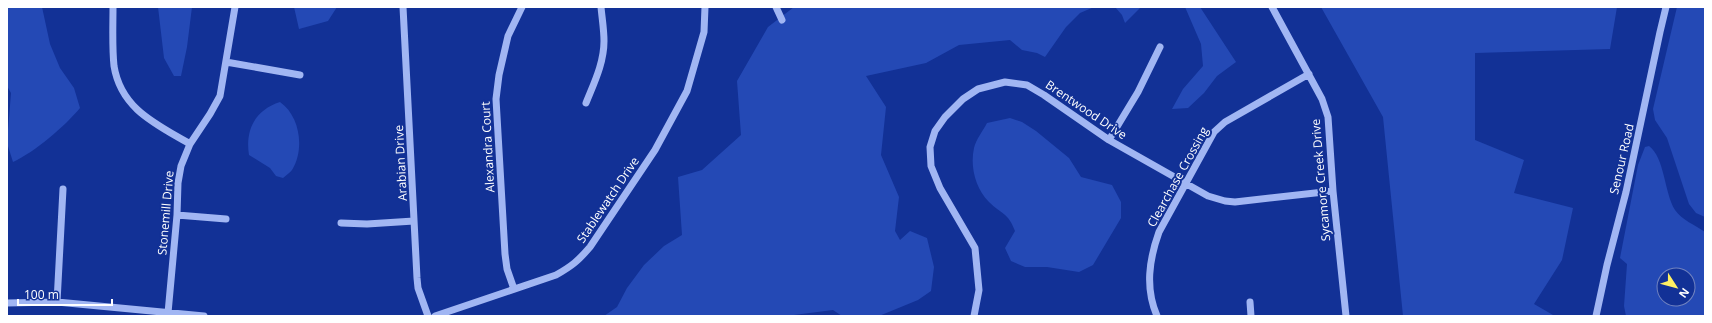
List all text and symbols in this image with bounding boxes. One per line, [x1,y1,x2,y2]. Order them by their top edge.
street label: Brentwood Drive [1042,76,1130,143]
street label: Alexandra Court [477,101,498,193]
street label: Sycamore Creek Drive [1307,118,1334,242]
street label: Senour Road [1605,122,1638,196]
street label: Clearchase Crossing [1143,123,1212,230]
street label: Arabian Drive [390,124,411,201]
street label: Stablewatch Drive [572,153,643,246]
street label: Stonemill Drive [153,170,178,256]
north arrow [1656,267,1696,307]
scale bar [18,281,112,307]
text: N [1676,285,1693,301]
text: 100 m [24,286,59,303]

